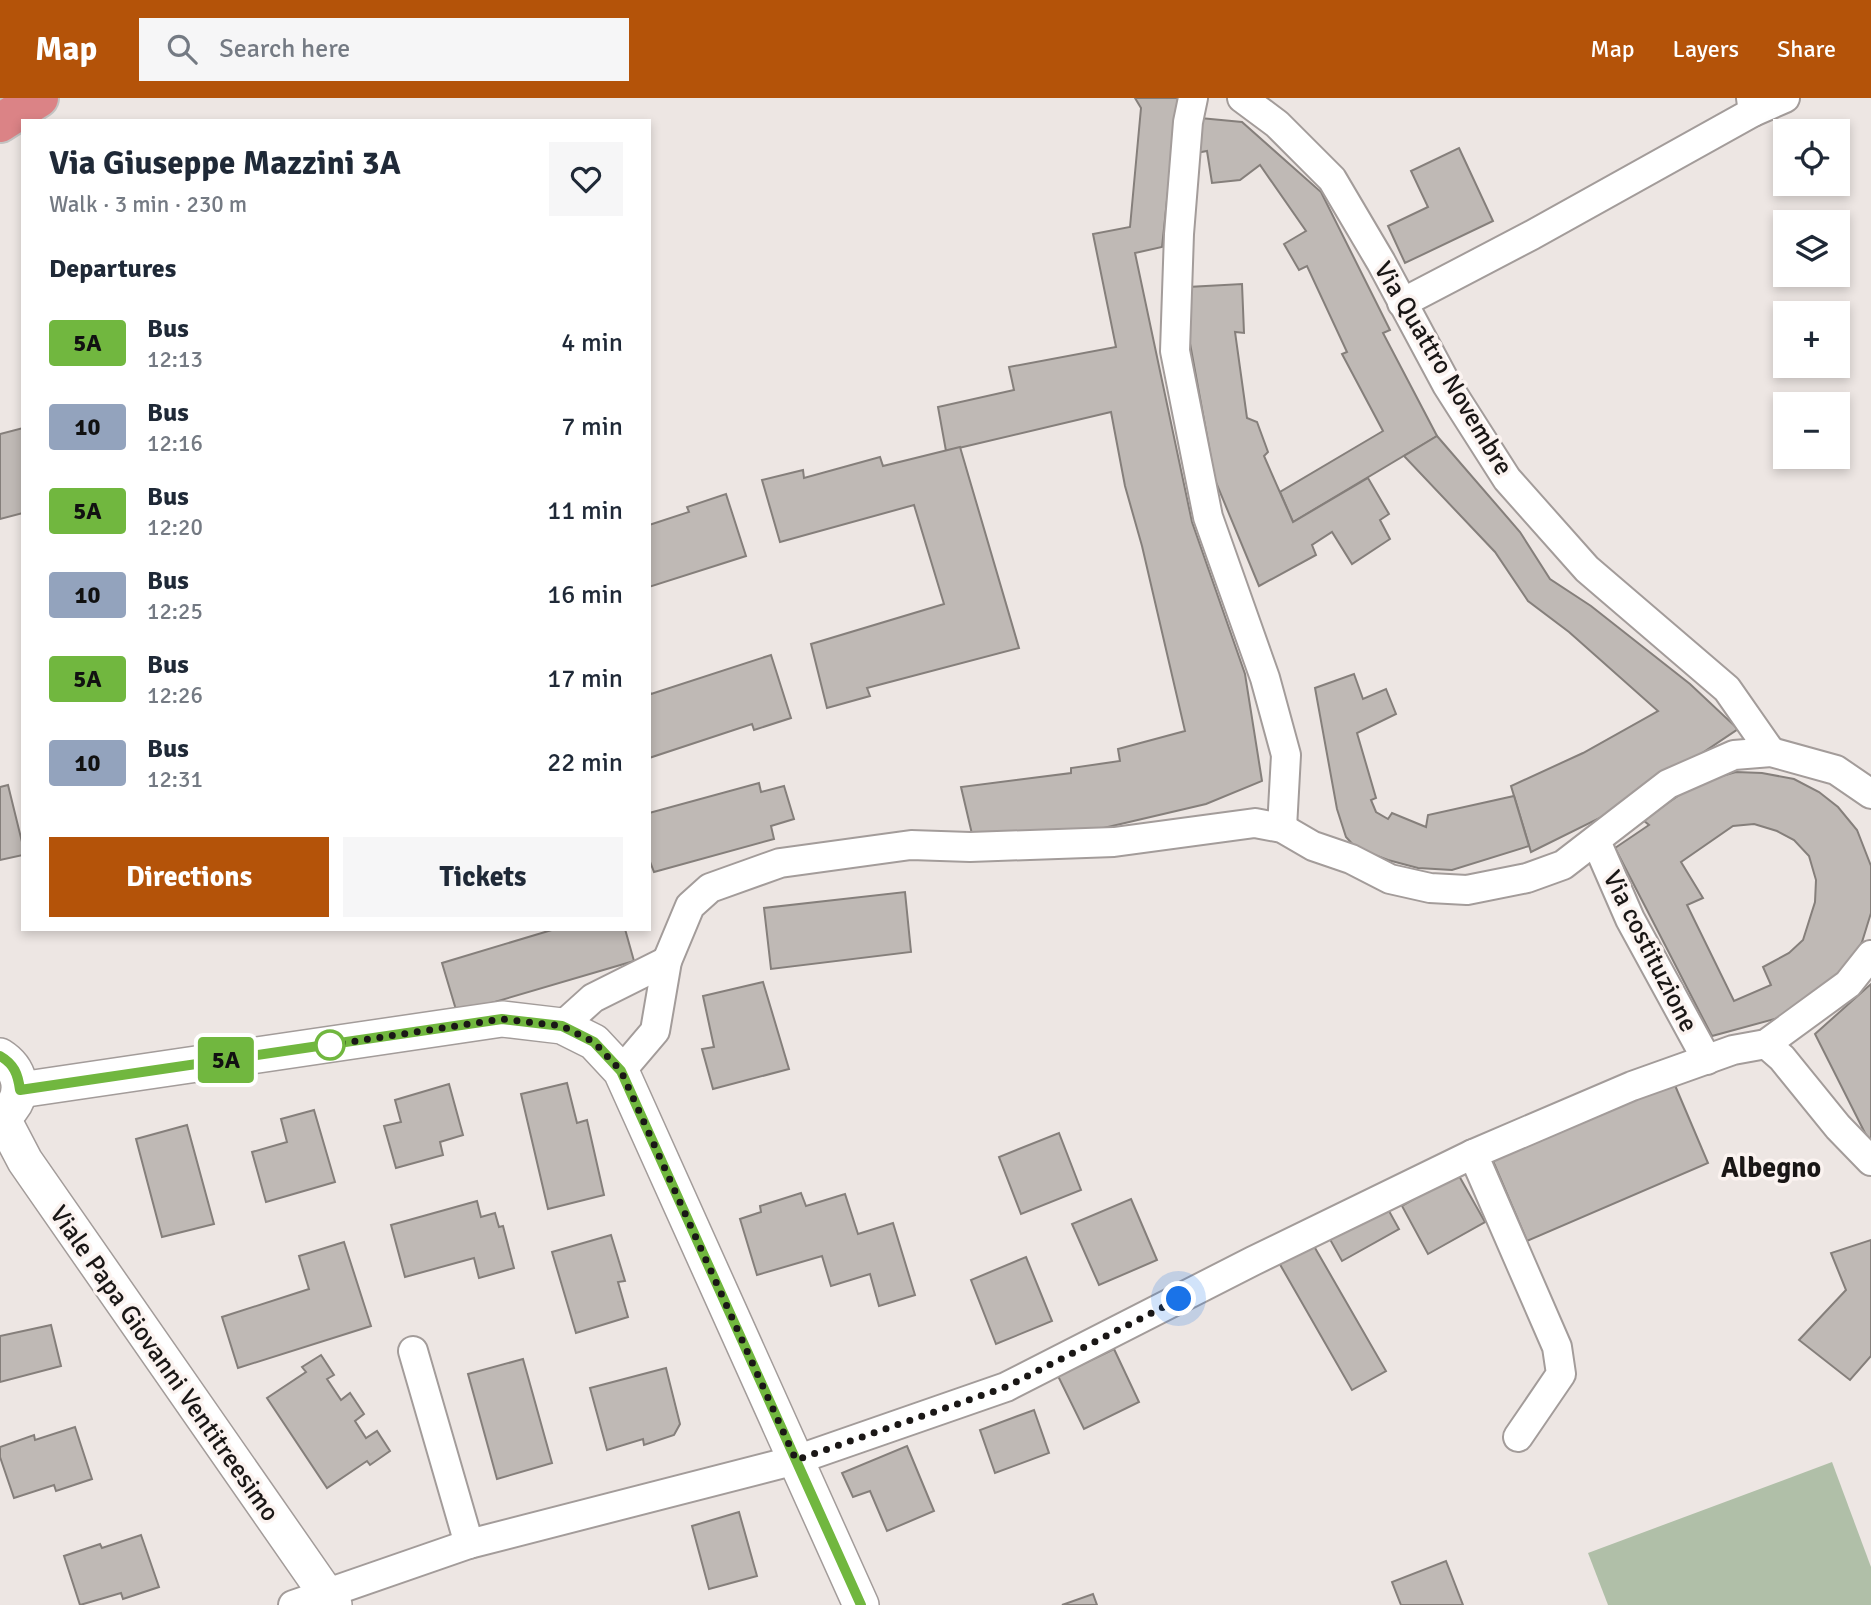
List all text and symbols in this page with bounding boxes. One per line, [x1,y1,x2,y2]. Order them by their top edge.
search box [139,18,629,81]
text: Map [35,29,97,70]
icon: search [163,30,201,68]
text: Search here [219,33,350,65]
text: Map [1590,34,1635,64]
text: Layers [1673,34,1739,64]
text: Share [1777,34,1836,64]
map controls [1773,119,1850,469]
button: locate [1773,119,1850,196]
button: heart [549,142,623,216]
text: Via Giuseppe Mazzini 3A [49,143,401,184]
text: Walk · 3 min · 230 m [49,190,247,219]
button: layers [1773,210,1850,287]
text: Departures [49,253,176,285]
street label: Via Quattro Novembre [1367,256,1520,481]
button: + [1773,301,1850,378]
text: Bus [147,313,189,345]
text: 4 min [561,327,623,359]
text: 5A [73,328,102,358]
text: 12:13 [147,345,203,374]
button: − [1773,392,1850,469]
text: Bus [147,397,189,429]
text: 7 min [561,411,623,443]
text: 10 [75,412,100,442]
text: 12:16 [147,429,203,458]
text: Bus [147,481,189,513]
text: 11 min [547,495,623,527]
text: 5A [73,496,102,526]
text: 12:20 [147,513,203,542]
text: Bus [147,565,189,597]
text: 16 min [547,579,623,611]
text: 10 [75,580,100,610]
text: 12:25 [147,597,203,626]
text: Bus [147,649,189,681]
text: 17 min [547,663,623,695]
text: 5A [73,664,102,694]
text: 12:26 [147,681,203,710]
text: Bus [147,733,189,765]
text: 22 min [547,747,623,779]
text: 10 [75,748,100,778]
text: 12:31 [147,765,203,794]
button: Directions [49,837,329,917]
button: Tickets [343,837,623,917]
street label: Via costituzione [1596,865,1705,1037]
unlabelled marker [315,1030,345,1060]
line badge: 5A [194,1037,258,1083]
text: 5A [212,1045,240,1075]
district label: Albegno [1721,1151,1821,1185]
street label: Viale Papa Giovanni Ventitreesimo [43,1199,286,1528]
your location [1161,1281,1196,1316]

